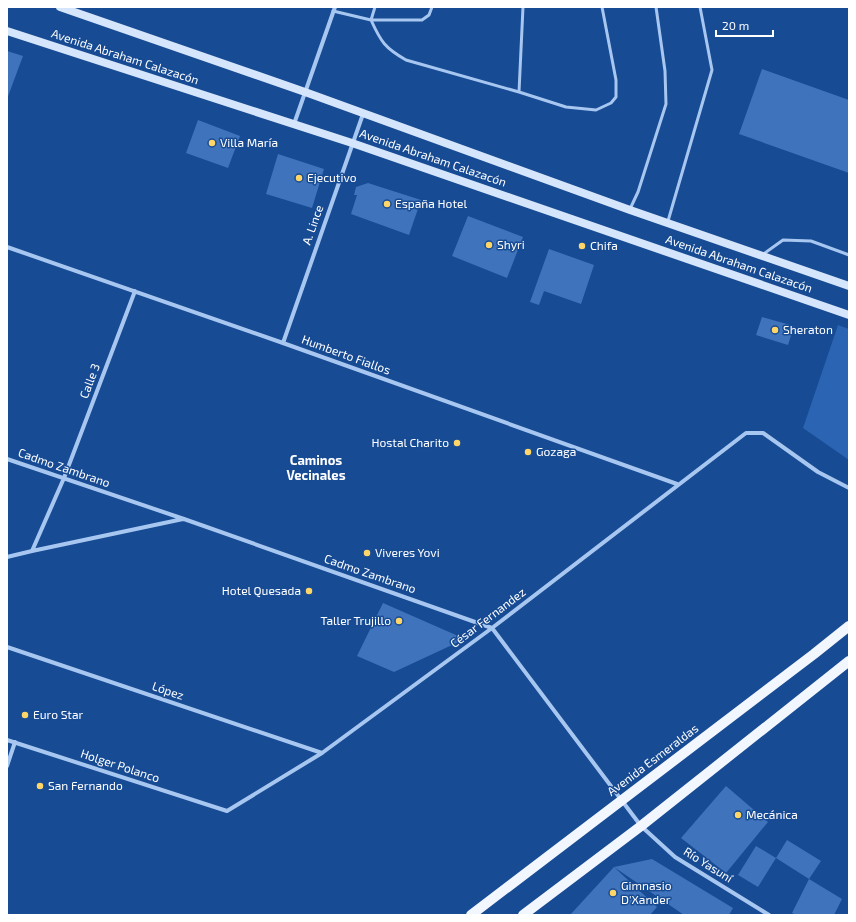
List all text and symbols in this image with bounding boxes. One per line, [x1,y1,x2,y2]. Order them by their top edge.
scale bar [716,12,773,38]
text: 20 m [722,18,749,32]
street label: Avenida Abraham Calazacón [50,26,201,87]
street label: Avenida Abraham Calazacón [358,125,508,189]
place label: Villa María [220,135,278,149]
marker: Villa María [207,138,217,148]
place label: Ejecutivo [307,170,357,185]
marker: Ejecutivo [294,173,304,183]
place label: España Hotel [395,196,467,210]
marker: España Hotel [382,199,392,209]
street label: A. Lince [299,203,325,246]
street label: Avenida Abraham Calazacón [664,231,814,295]
place label: Shyri [497,237,525,251]
place label: Chifa [590,238,618,252]
marker: Shyri [484,240,494,250]
marker: Chifa [577,241,587,251]
place label: Sheraton [783,322,833,336]
marker: Sheraton [770,325,780,335]
street label: Humberto Fiallos [300,331,393,377]
street label: Calle 3 [76,361,102,400]
place label: Hostal Charito [371,435,449,449]
marker: Hostal Charito [452,438,462,448]
place label: Gozaga [536,444,576,458]
street label: Cadmo Zambrano [17,445,112,489]
marker: Gozaga [523,447,533,457]
district label: Caminos Vecinales [286,452,346,483]
place label: Viveres Yovi [375,545,440,559]
marker: Viveres Yovi [362,548,372,558]
street label: Cadmo Zambrano [323,551,418,595]
place label: Hotel Quesada [222,583,301,598]
street label: César Fernandez [447,584,528,650]
marker: Hotel Quesada [304,586,314,596]
place label: Taller Trujillo [321,613,391,628]
marker: Taller Trujillo [394,616,404,626]
street label: López [151,678,186,702]
place label: Euro Star [33,707,84,721]
marker: Euro Star [20,710,30,720]
street label: Avenida Esmeraldas [604,720,701,798]
street label: Holger Polanco [79,746,162,784]
place label: San Fernando [48,778,123,792]
marker: San Fernando [35,781,45,791]
place label: Mecánica [746,807,798,821]
marker: Mecánica [733,810,743,820]
street label: Río Yasuní [681,844,737,885]
place label: Gimnasio D'Xander [621,878,672,906]
marker: Gimnasio D'Xander [608,888,618,898]

